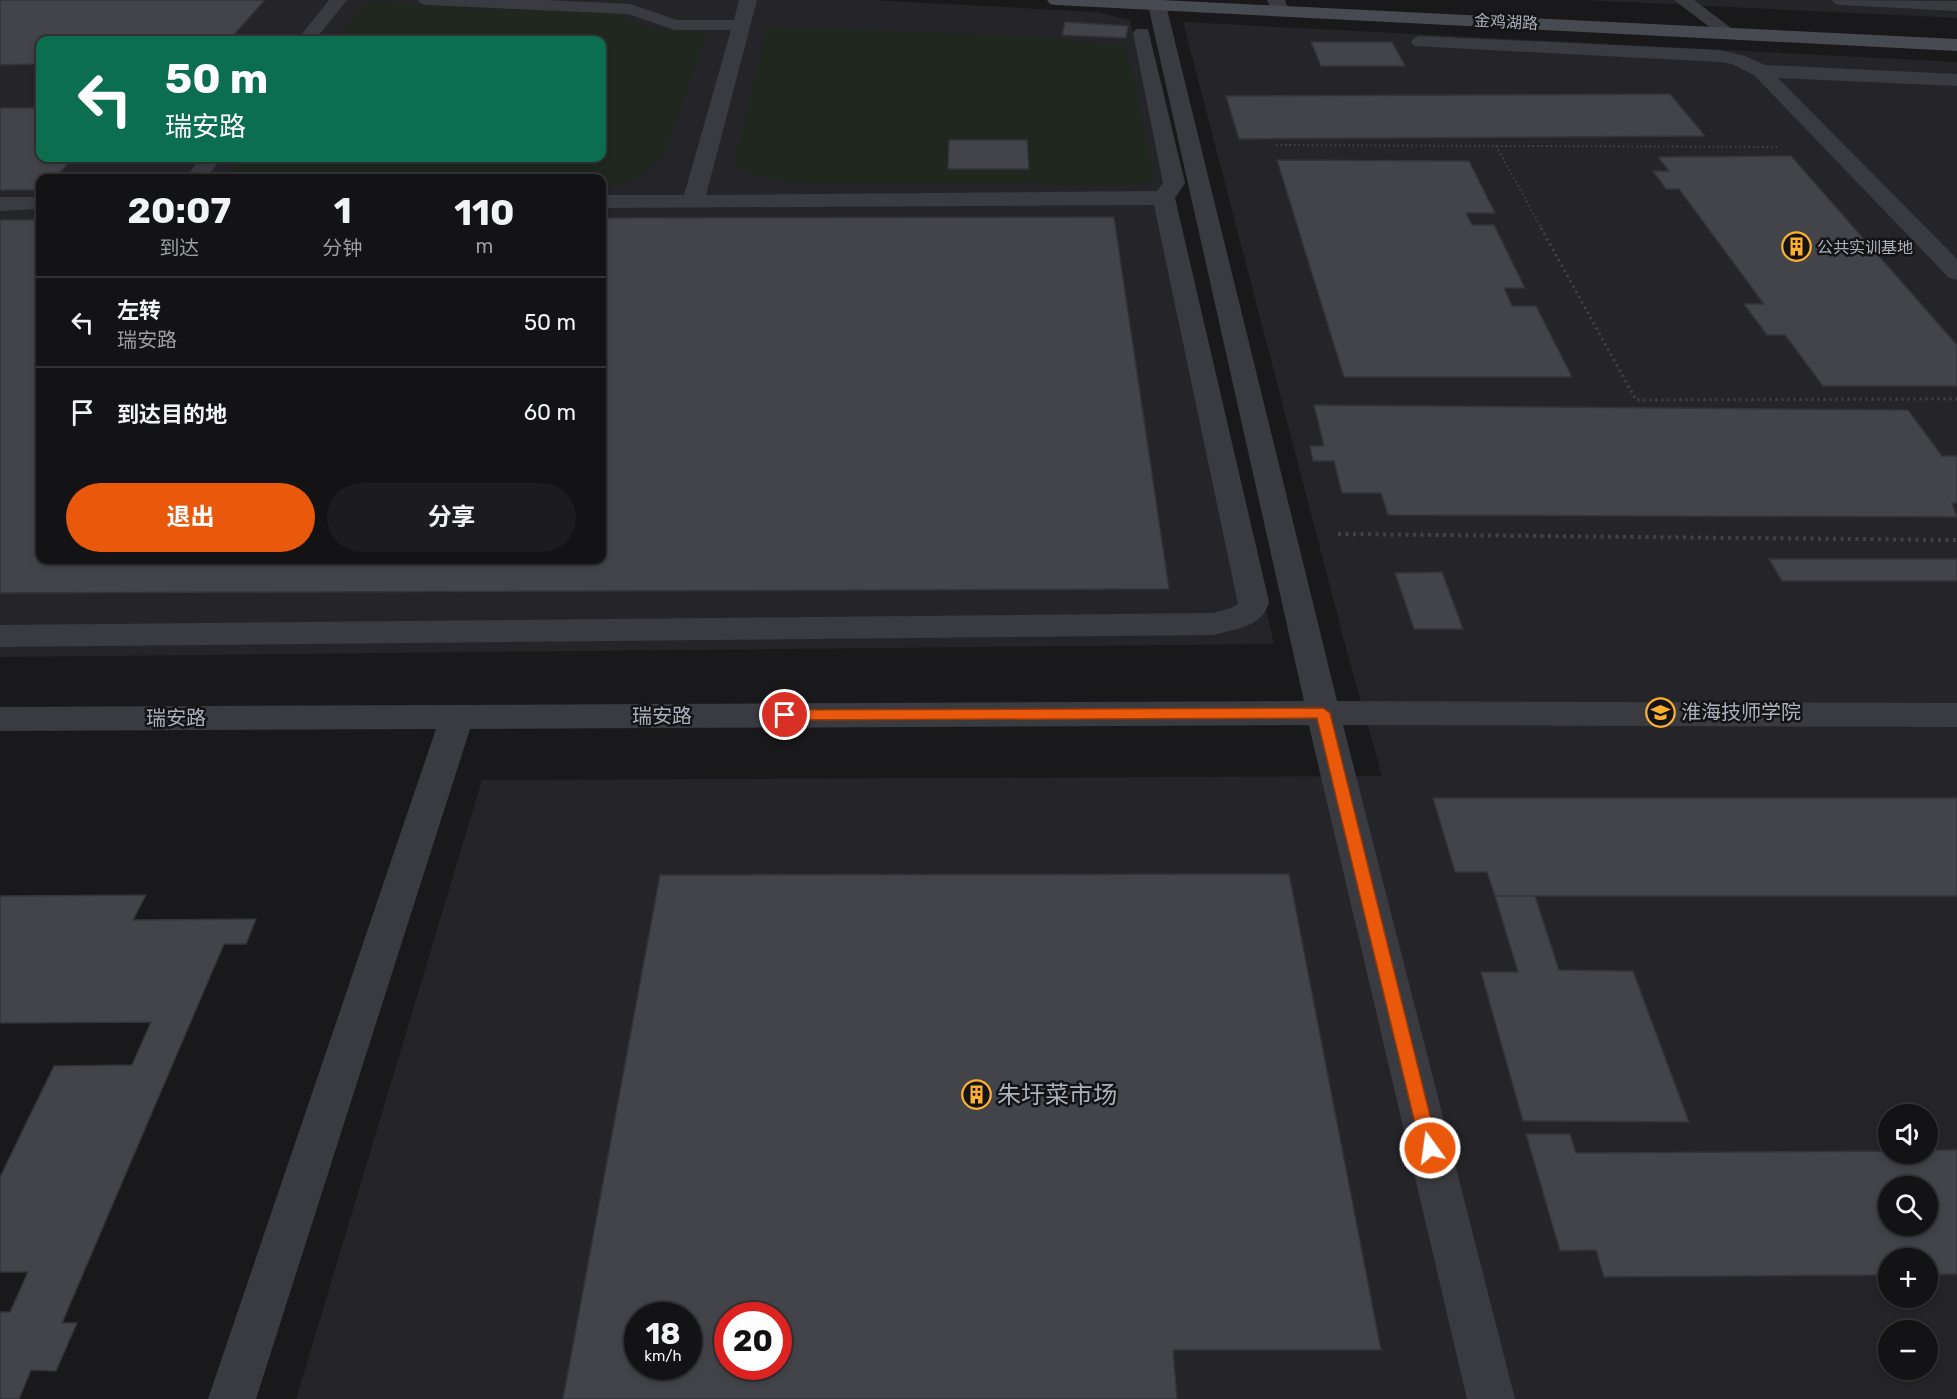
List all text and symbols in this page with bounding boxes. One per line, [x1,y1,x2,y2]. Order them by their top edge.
street label: 金鸡湖路 [1474,11,1538,33]
text: 50 m [165,54,268,104]
icon: left [66,60,144,138]
text: 瑞安路 [165,111,246,143]
text: 20:07 [128,189,231,232]
text: 1 [334,189,352,232]
text: 110 [454,191,514,234]
building icon: 公共实训基地 [1780,231,1812,263]
text: m [475,234,493,258]
text: 到达 [159,236,199,260]
text: 分钟 [323,236,363,260]
place label: 公共实训基地 [1817,238,1913,257]
text: 左转 [117,297,161,324]
icon: left [66,306,99,339]
text: 50 m [524,309,576,336]
text: 瑞安路 [117,328,177,352]
icon: arrive [66,396,99,429]
text: 60 m [524,399,576,426]
text: 到达目的地 [117,401,227,428]
button: 退出 [66,483,315,552]
button: 分享 [327,483,576,552]
pin [759,689,810,740]
school or university icon: 淮海技师学院 [1644,696,1676,728]
icon: arrive [768,698,801,731]
place label: 淮海技师学院 [1681,700,1801,724]
street label: 瑞安路 [632,704,692,728]
street label: 瑞安路 [146,706,206,730]
building icon: 朱圩菜市场 [960,1079,992,1111]
place label: 朱圩菜市场 [997,1081,1117,1109]
map controls [1878,1104,1938,1380]
button: sound [1878,1104,1938,1164]
position arrow [1398,1116,1462,1180]
button: search [1878,1176,1938,1236]
button: + [1878,1248,1938,1308]
speed limit sign: 20 [714,1302,792,1380]
text: 18 [645,1316,681,1352]
button: − [1878,1320,1938,1380]
text: km/h [644,1347,682,1365]

